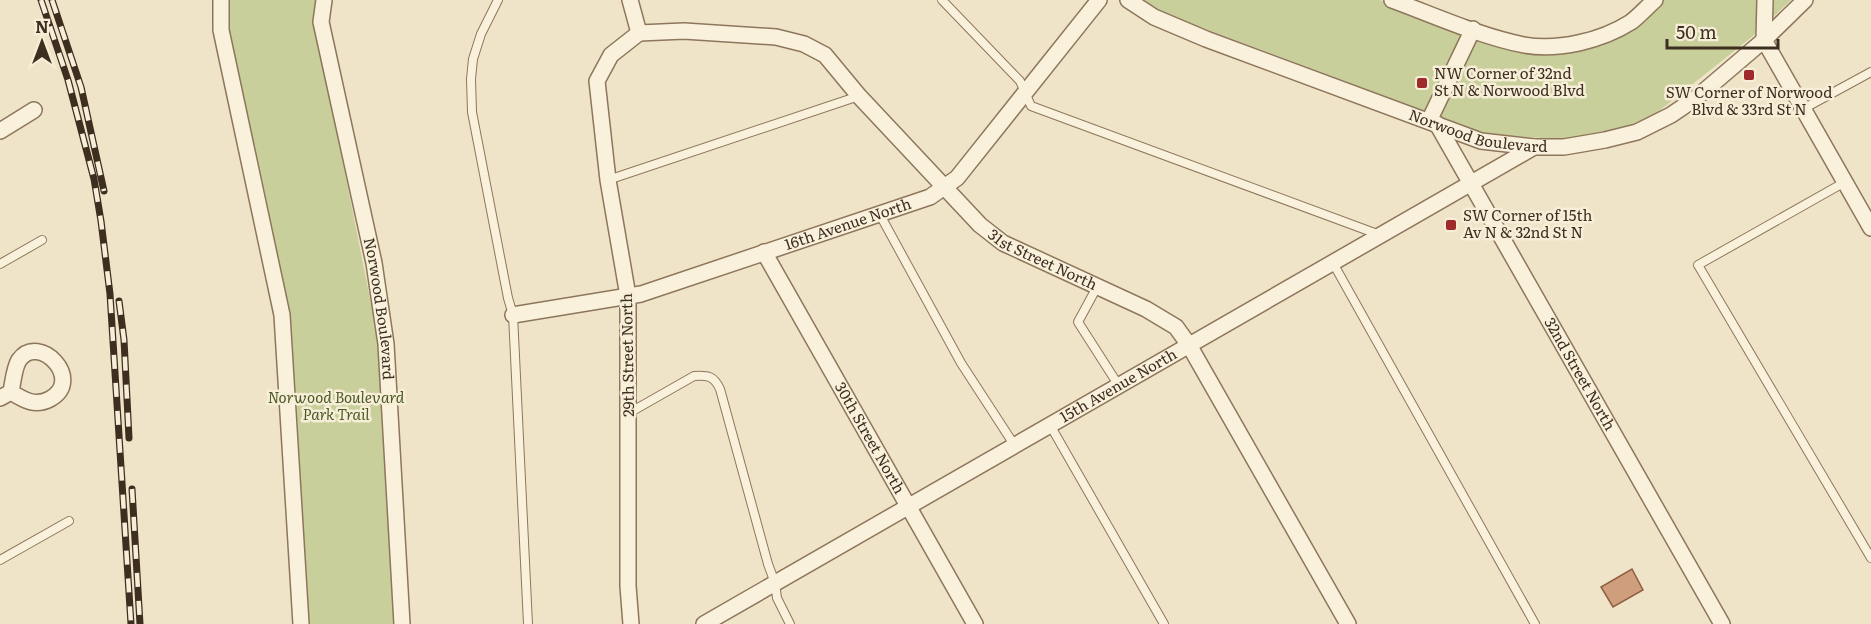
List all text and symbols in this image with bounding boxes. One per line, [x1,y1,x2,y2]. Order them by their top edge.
north arrow [12,12,72,72]
scale bar [1667,12,1778,50]
text: N [35,14,49,38]
text: 50 m [1676,18,1717,45]
place label: NW Corner of 32nd St N & Norwood Blvd [1434,61,1585,101]
marker: SW Corner of Norwood Blvd & 33rd St N [1742,68,1756,82]
marker: NW Corner of 32nd St N & Norwood Blvd [1415,76,1429,90]
place label: SW Corner of Norwood Blvd & 33rd St N [1666,80,1832,120]
street label: Norwood Boulevard [1406,102,1547,157]
street label: 16th Avenue North [781,191,914,255]
place label: SW Corner of 15th Av N & 32nd St N [1463,203,1593,243]
marker: SW Corner of 15th Av N & 32nd St N [1444,218,1458,232]
street label: 31st Street North [984,222,1102,295]
street label: Norwood Boulevard [359,235,401,380]
street label: 29th Street North [614,293,639,417]
street label: 32nd Street North [1540,313,1622,434]
street label: 15th Avenue North [1055,342,1181,427]
street label: 30th Street North [830,377,912,498]
park label: Norwood Boulevard Park Trail [268,385,405,425]

